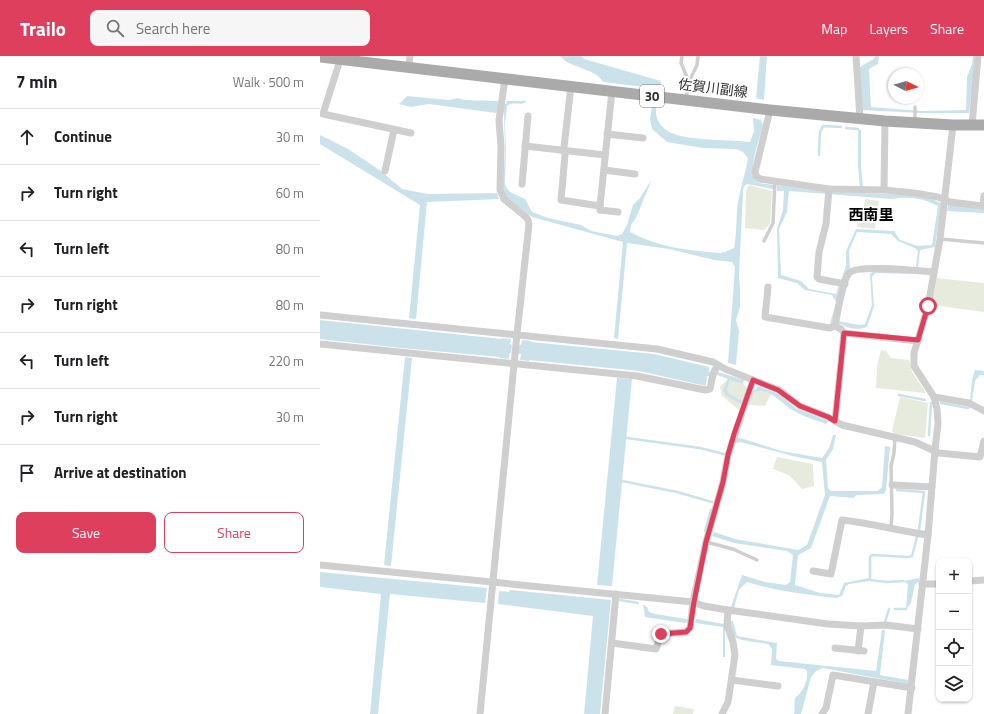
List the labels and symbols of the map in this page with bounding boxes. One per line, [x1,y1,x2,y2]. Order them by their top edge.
north arrow [888,68,924,104]
street label: 佐賀川副線 [677,73,749,102]
road number: 30 [640,85,664,107]
district label: 西南里 [848,203,894,226]
route start [919,297,937,315]
route end [652,625,670,643]

